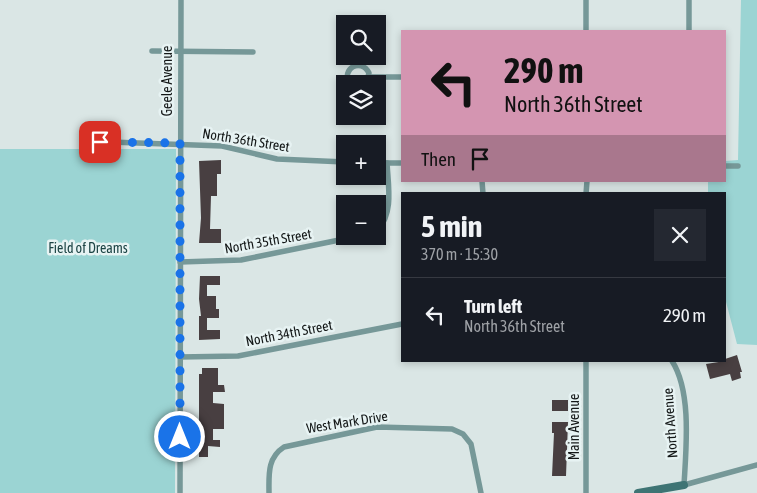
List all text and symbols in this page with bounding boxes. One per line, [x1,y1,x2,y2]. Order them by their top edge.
map controls [336,15,386,245]
button: search [336,15,386,65]
street label: Geele Avenue [159,46,175,116]
icon: left [421,50,486,115]
text: 290 m [504,50,583,90]
button: layers [336,75,386,125]
text: North 36th Street [504,91,643,117]
pin [79,121,121,163]
street label: North 36th Street [201,125,291,155]
icon: arrive [86,128,114,156]
button: + [336,135,386,185]
icon: arrive [466,145,494,173]
text: Then [421,148,456,170]
button: − [336,195,386,245]
text: 5 min [421,209,482,243]
button: close [654,209,706,261]
street label: North 35th Street [223,225,313,257]
park label: Field of Dreams [48,240,128,256]
text: 370 m · 15:30 [421,245,498,263]
text: Turn left [464,295,522,317]
icon: left [421,301,449,329]
text: 290 m [663,304,706,326]
street label: North 34th Street [244,317,334,349]
text: North 36th Street [464,317,565,335]
street label: North Avenue [660,387,680,459]
street label: Main Avenue [566,394,582,460]
street label: West Mark Drive [305,408,389,436]
position arrow [153,410,205,462]

